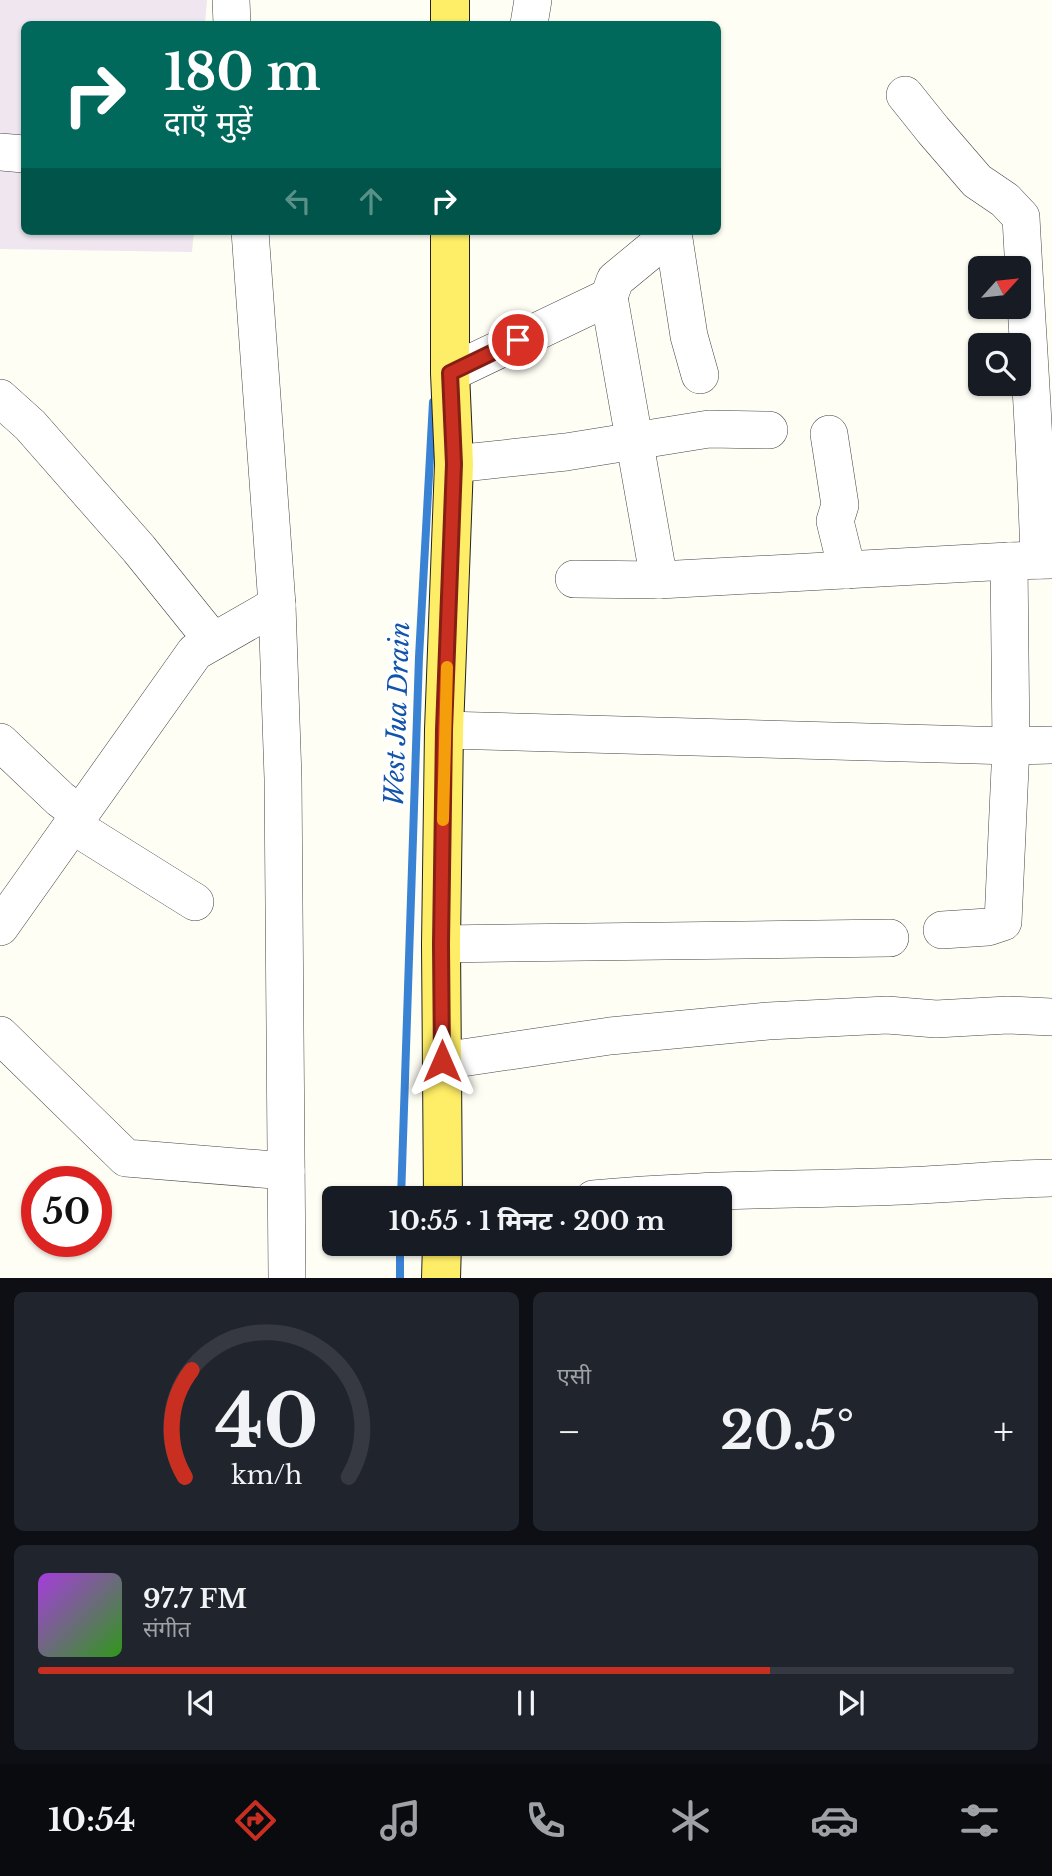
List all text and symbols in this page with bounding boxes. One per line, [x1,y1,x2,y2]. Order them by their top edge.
text: 180 m [164,42,321,103]
icon: right [49,49,140,140]
text: दाएँ मुड़ें [164,103,252,143]
icon: left [279,182,317,220]
icon: ahead [352,182,390,220]
icon: right [425,182,463,220]
north arrow [968,256,1031,318]
map controls [968,256,1031,396]
pin [488,310,548,370]
icon: arrive [499,321,537,359]
button: search [968,333,1031,396]
water label: West Jua Drain [378,621,416,807]
position arrow [405,1024,479,1098]
speed limit sign: 50 [21,1166,112,1257]
text: 10:55 · 1 मिनट · 200 m [389,1205,665,1237]
text: एसी [557,1362,591,1390]
text: 40 [215,1377,318,1468]
text: 20.5° [720,1399,854,1463]
text: − [557,1408,581,1455]
text: + [993,1408,1014,1455]
text: km/h [231,1460,302,1491]
text: 97.7 FM [143,1583,247,1615]
text: संगीत [143,1615,191,1643]
icon: previous [182,1684,220,1722]
icon: pause [507,1684,545,1722]
icon: next [832,1684,870,1722]
icon: directions [231,1796,280,1845]
icon: music [376,1796,425,1845]
icon: phone [521,1796,570,1845]
icon: climate [666,1796,715,1845]
icon: car [810,1796,859,1845]
icon: filters [955,1796,1004,1845]
text: 10:54 [48,1800,135,1840]

